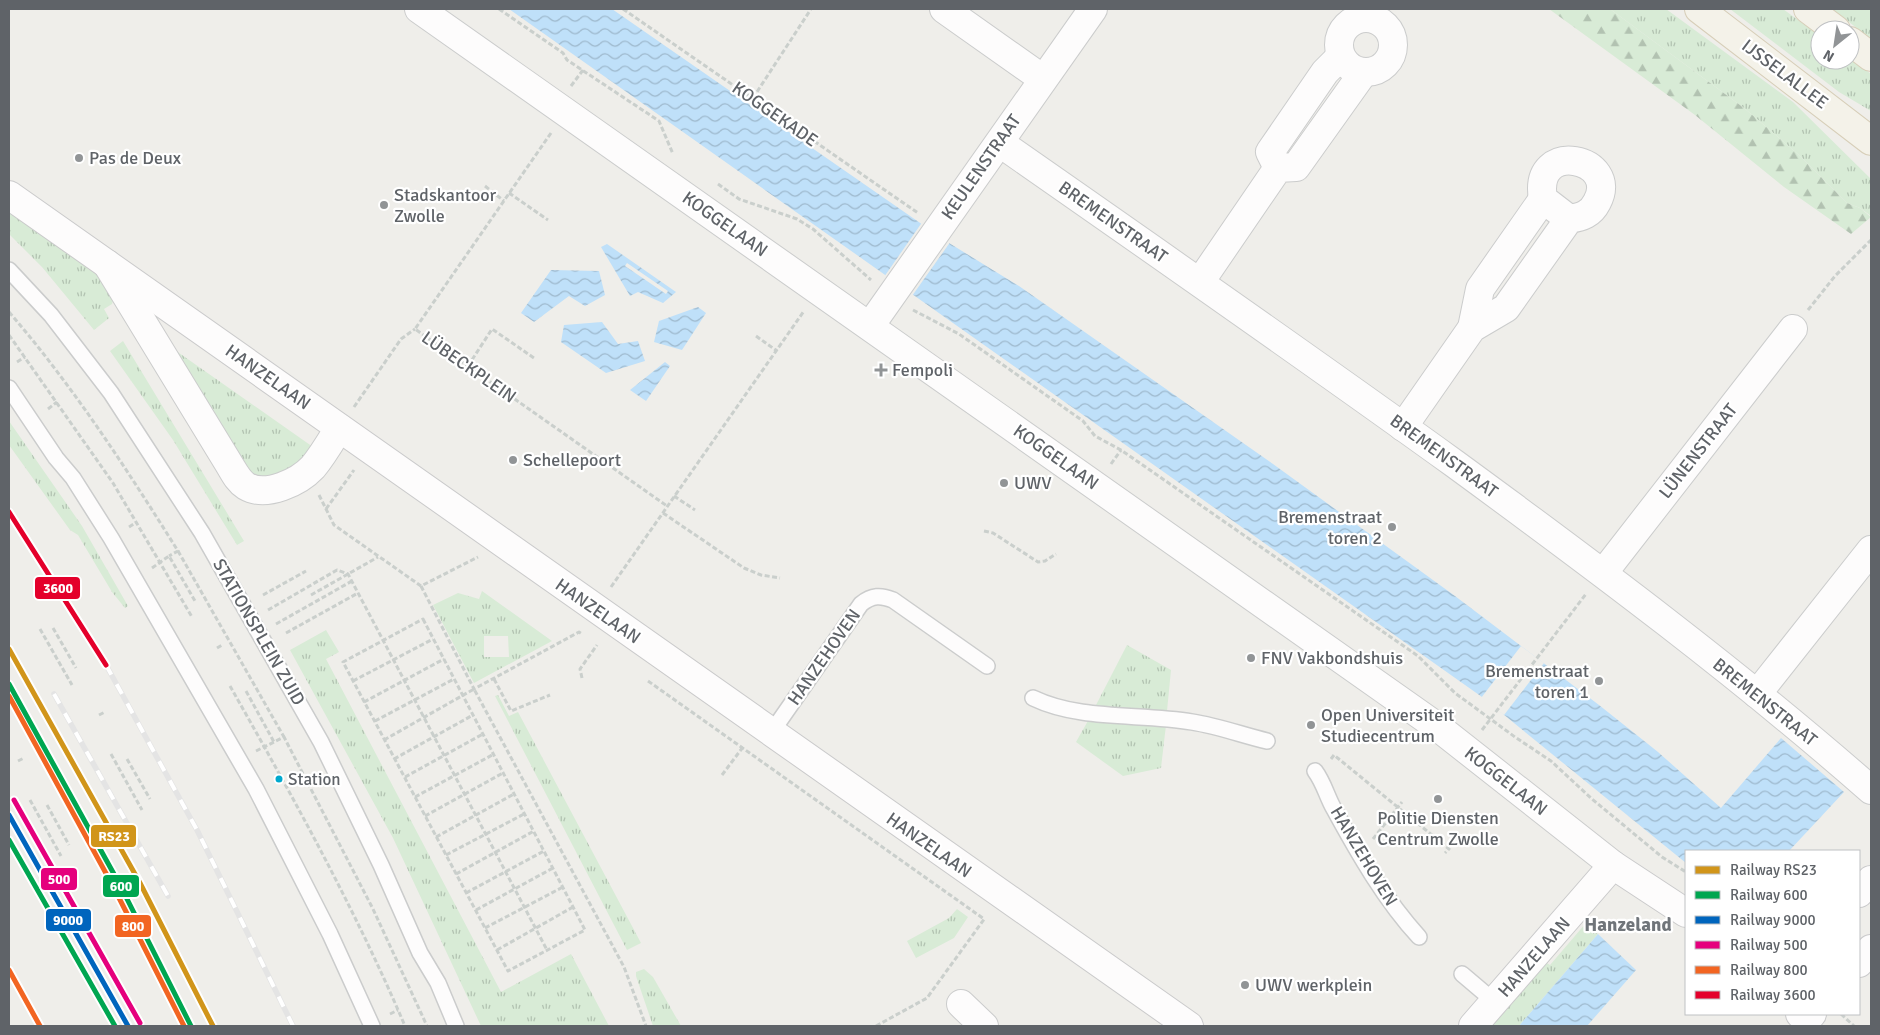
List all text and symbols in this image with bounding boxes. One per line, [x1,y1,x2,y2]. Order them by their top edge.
north arrow [1810,20,1860,70]
street label: IJSSELALLEE [1737,34,1833,114]
text: N [1820,46,1837,66]
street label: KOGGEKADE [728,76,822,152]
street label: KEULENSTRAAT [937,110,1026,224]
place label: Pas de Deux [89,147,182,169]
marker: Pas de Deux [73,152,85,164]
street label: BREMENSTRAAT [1054,176,1172,268]
place label: Stadskantoor Zwolle [394,184,497,227]
street label: KOGGELAAN [678,187,772,261]
marker: Stadskantoor Zwolle [378,199,390,211]
street label: LÜBECKPLEIN [417,326,521,408]
street label: HANZELAAN [221,340,315,414]
place label: Fempoli [892,359,953,381]
marker: Fempoli [874,363,888,377]
street label: LÜNENSTRAAT [1654,399,1742,503]
street label: BREMENSTRAAT [1386,410,1502,503]
street label: KOGGELAAN [1009,420,1103,494]
place label: Schellepoort [523,449,621,471]
marker: Schellepoort [507,454,519,466]
place label: UWV [1014,472,1052,494]
marker: UWV [998,477,1010,489]
place label: Bremenstraat toren 2 [1278,506,1382,549]
marker: Bremenstraat toren 2 [1386,521,1398,533]
street label: STATIONSPLEIN ZUID [208,555,310,709]
street label: HANZELAAN [551,574,645,648]
line badge: 3600 [34,576,81,600]
text: 3600 [43,580,74,597]
street label: HANZEHOVEN [783,605,865,709]
place label: FNV Vakbondshuis [1261,647,1403,669]
marker: FNV Vakbondshuis [1245,652,1257,664]
street label: BREMENSTRAAT [1708,653,1822,751]
place label: Bremenstraat toren 1 [1485,660,1589,703]
marker: Bremenstraat toren 1 [1593,675,1605,687]
place label: Open Universiteit Studiecentrum [1321,704,1454,747]
marker: Open Universiteit Studiecentrum [1305,719,1317,731]
street label: KOGGELAAN [1460,742,1552,820]
place label: Station [288,769,341,790]
marker: Station [274,774,284,784]
marker: Politie Diensten Centrum Zwolle [1432,793,1444,805]
street label: HANZEHOVEN [1326,802,1402,910]
place label: Politie Diensten Centrum Zwolle [1377,807,1499,850]
street label: HANZELAAN [882,808,976,882]
line badge: RS23 [90,824,137,848]
text: RS23 [98,828,130,845]
legend [1685,850,1860,1015]
text: Railway RS23 [1730,861,1817,879]
line badge: 500 [40,867,78,891]
text: 500 [48,871,71,888]
line badge: 600 [102,874,140,898]
text: 600 [110,878,133,895]
text: Railway 600 [1730,886,1808,904]
line badge: 9000 [45,908,92,932]
text: Railway 9000 [1730,911,1816,929]
text: 9000 [53,912,84,929]
street label: HANZELAAN [1493,912,1575,1002]
district label: Hanzeland [1584,913,1672,937]
line badge: 800 [114,914,152,938]
text: 800 [122,918,145,935]
text: Railway 500 [1730,936,1808,954]
text: Railway 800 [1730,961,1808,979]
place label: UWV werkplein [1255,974,1372,996]
marker: UWV werkplein [1239,979,1251,991]
text: Railway 3600 [1730,986,1816,1004]

